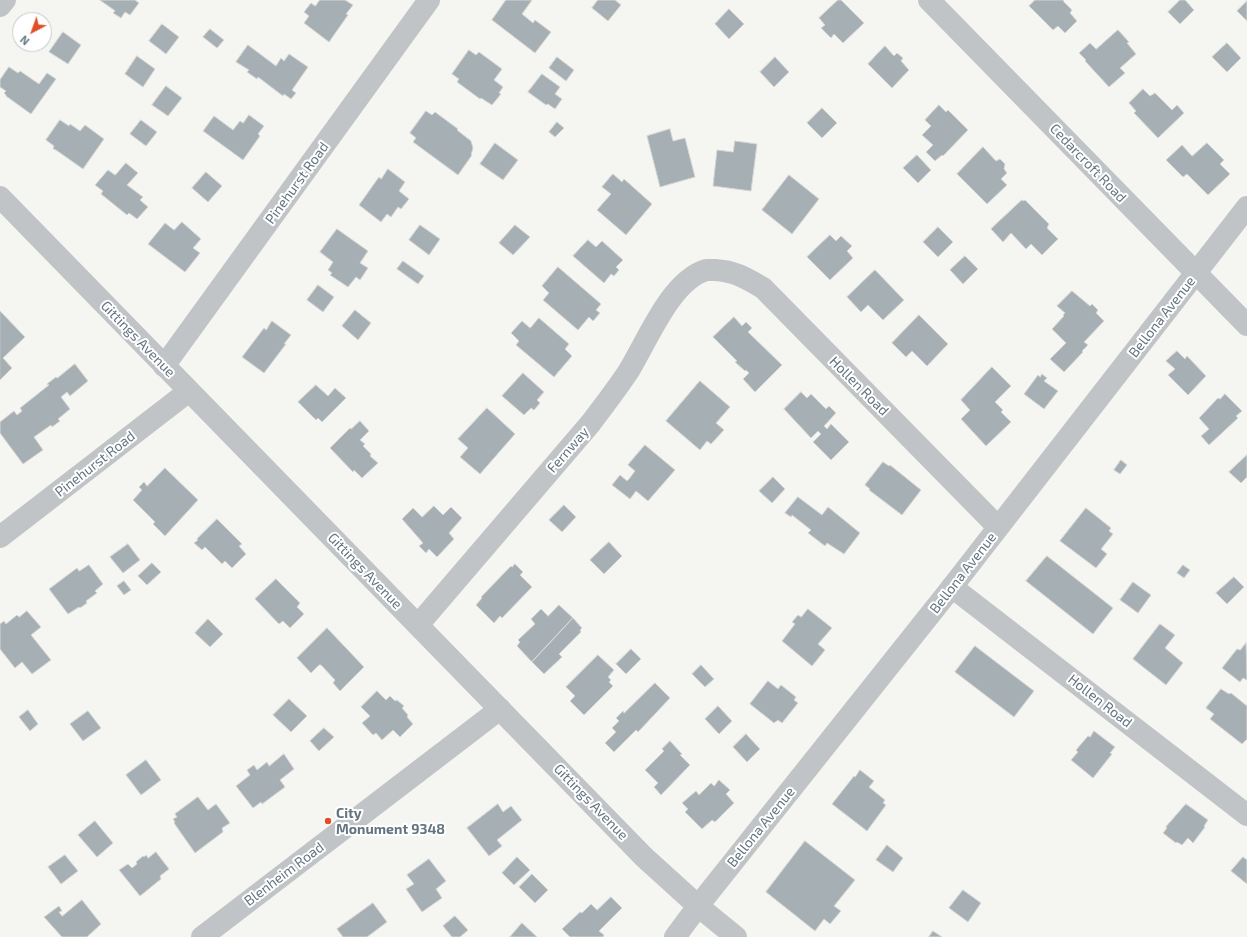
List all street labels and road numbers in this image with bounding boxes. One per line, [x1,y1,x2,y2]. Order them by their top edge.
street label: Cedarcroft Road [1046,120,1130,206]
street label: Pinehurst Road [262,139,332,227]
street label: Bellona Avenue [1125,273,1199,361]
street label: Gittings Avenue [97,297,179,381]
street label: Hollen Road [826,353,892,419]
street label: Fernway [544,424,592,476]
street label: Pinehurst Road [52,428,138,500]
street label: Gittings Avenue [324,529,406,613]
street label: Bellona Avenue [926,529,1000,617]
street label: Hollen Road [1065,671,1135,731]
street label: Gittings Avenue [550,760,632,844]
street label: Bellona Avenue [724,784,798,870]
street label: Blenheim Road [241,839,327,909]

